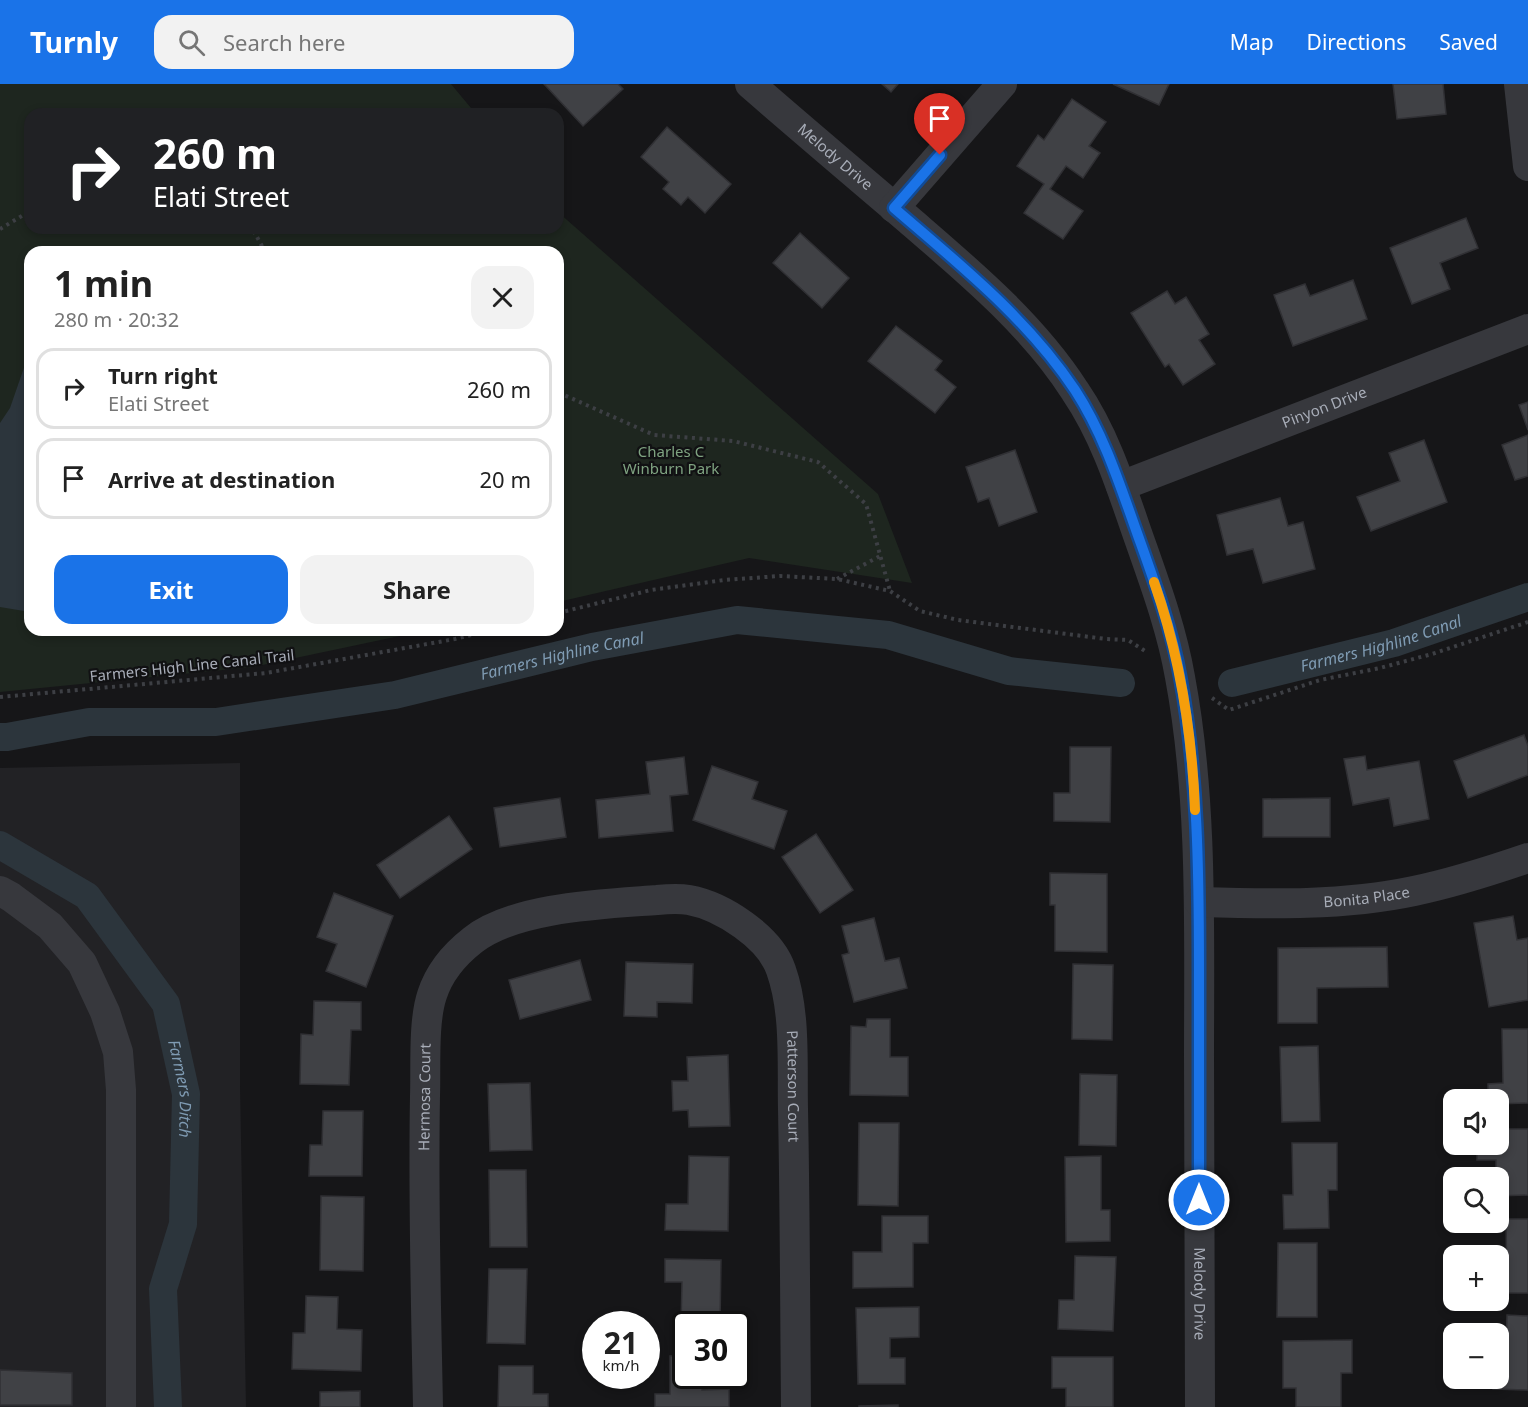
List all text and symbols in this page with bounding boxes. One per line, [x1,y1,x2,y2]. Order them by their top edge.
search box [154,15,574,69]
text: Turnly [30,23,118,61]
icon: search [175,26,208,59]
text: Search here [223,27,345,57]
text: Map [1230,28,1274,56]
text: Directions [1307,28,1406,56]
text: Saved [1439,28,1498,56]
pin [914,93,965,155]
icon: arrive [923,102,956,135]
street label: Melody Drive [794,118,877,194]
text: 260 m [153,124,277,181]
icon: right [54,132,132,210]
text: Elati Street [153,178,289,215]
text: 1 min [54,259,153,308]
button: close [471,266,534,329]
text: 280 m · 20:32 [54,306,179,333]
text: Turn right [108,360,218,390]
icon: right [57,372,90,405]
text: 260 m [467,374,531,404]
street label: Pinyon Drive [1279,381,1369,432]
text: Elati Street [108,390,209,417]
park label: Charles C Winburn Park [623,441,719,478]
icon: arrive [57,462,90,495]
text: Arrive at destination [108,464,335,494]
text: 20 m [480,464,531,494]
button: Exit [54,555,288,624]
button: Share [300,555,534,624]
water label: Farmers Highline Canal [1298,609,1465,677]
water label: Farmers Highline Canal [478,626,646,685]
street label: Farmers High Line Canal Trail [88,644,295,686]
street label: Bonita Place [1323,881,1411,911]
street label: Patterson Court [783,1030,805,1143]
water label: Farmers Ditch [163,1037,197,1138]
street label: Hermosa Court [413,1042,435,1151]
map controls [1443,1089,1509,1389]
button: sound [1443,1089,1509,1155]
button: search [1443,1167,1509,1233]
position arrow [1167,1168,1231,1232]
button: + [1443,1245,1509,1311]
street label: Melody Drive [1190,1247,1211,1340]
speed limit sign: 30 [672,1311,750,1389]
text: 21 [604,1322,638,1363]
button: − [1443,1323,1509,1389]
text: km/h [603,1355,639,1375]

